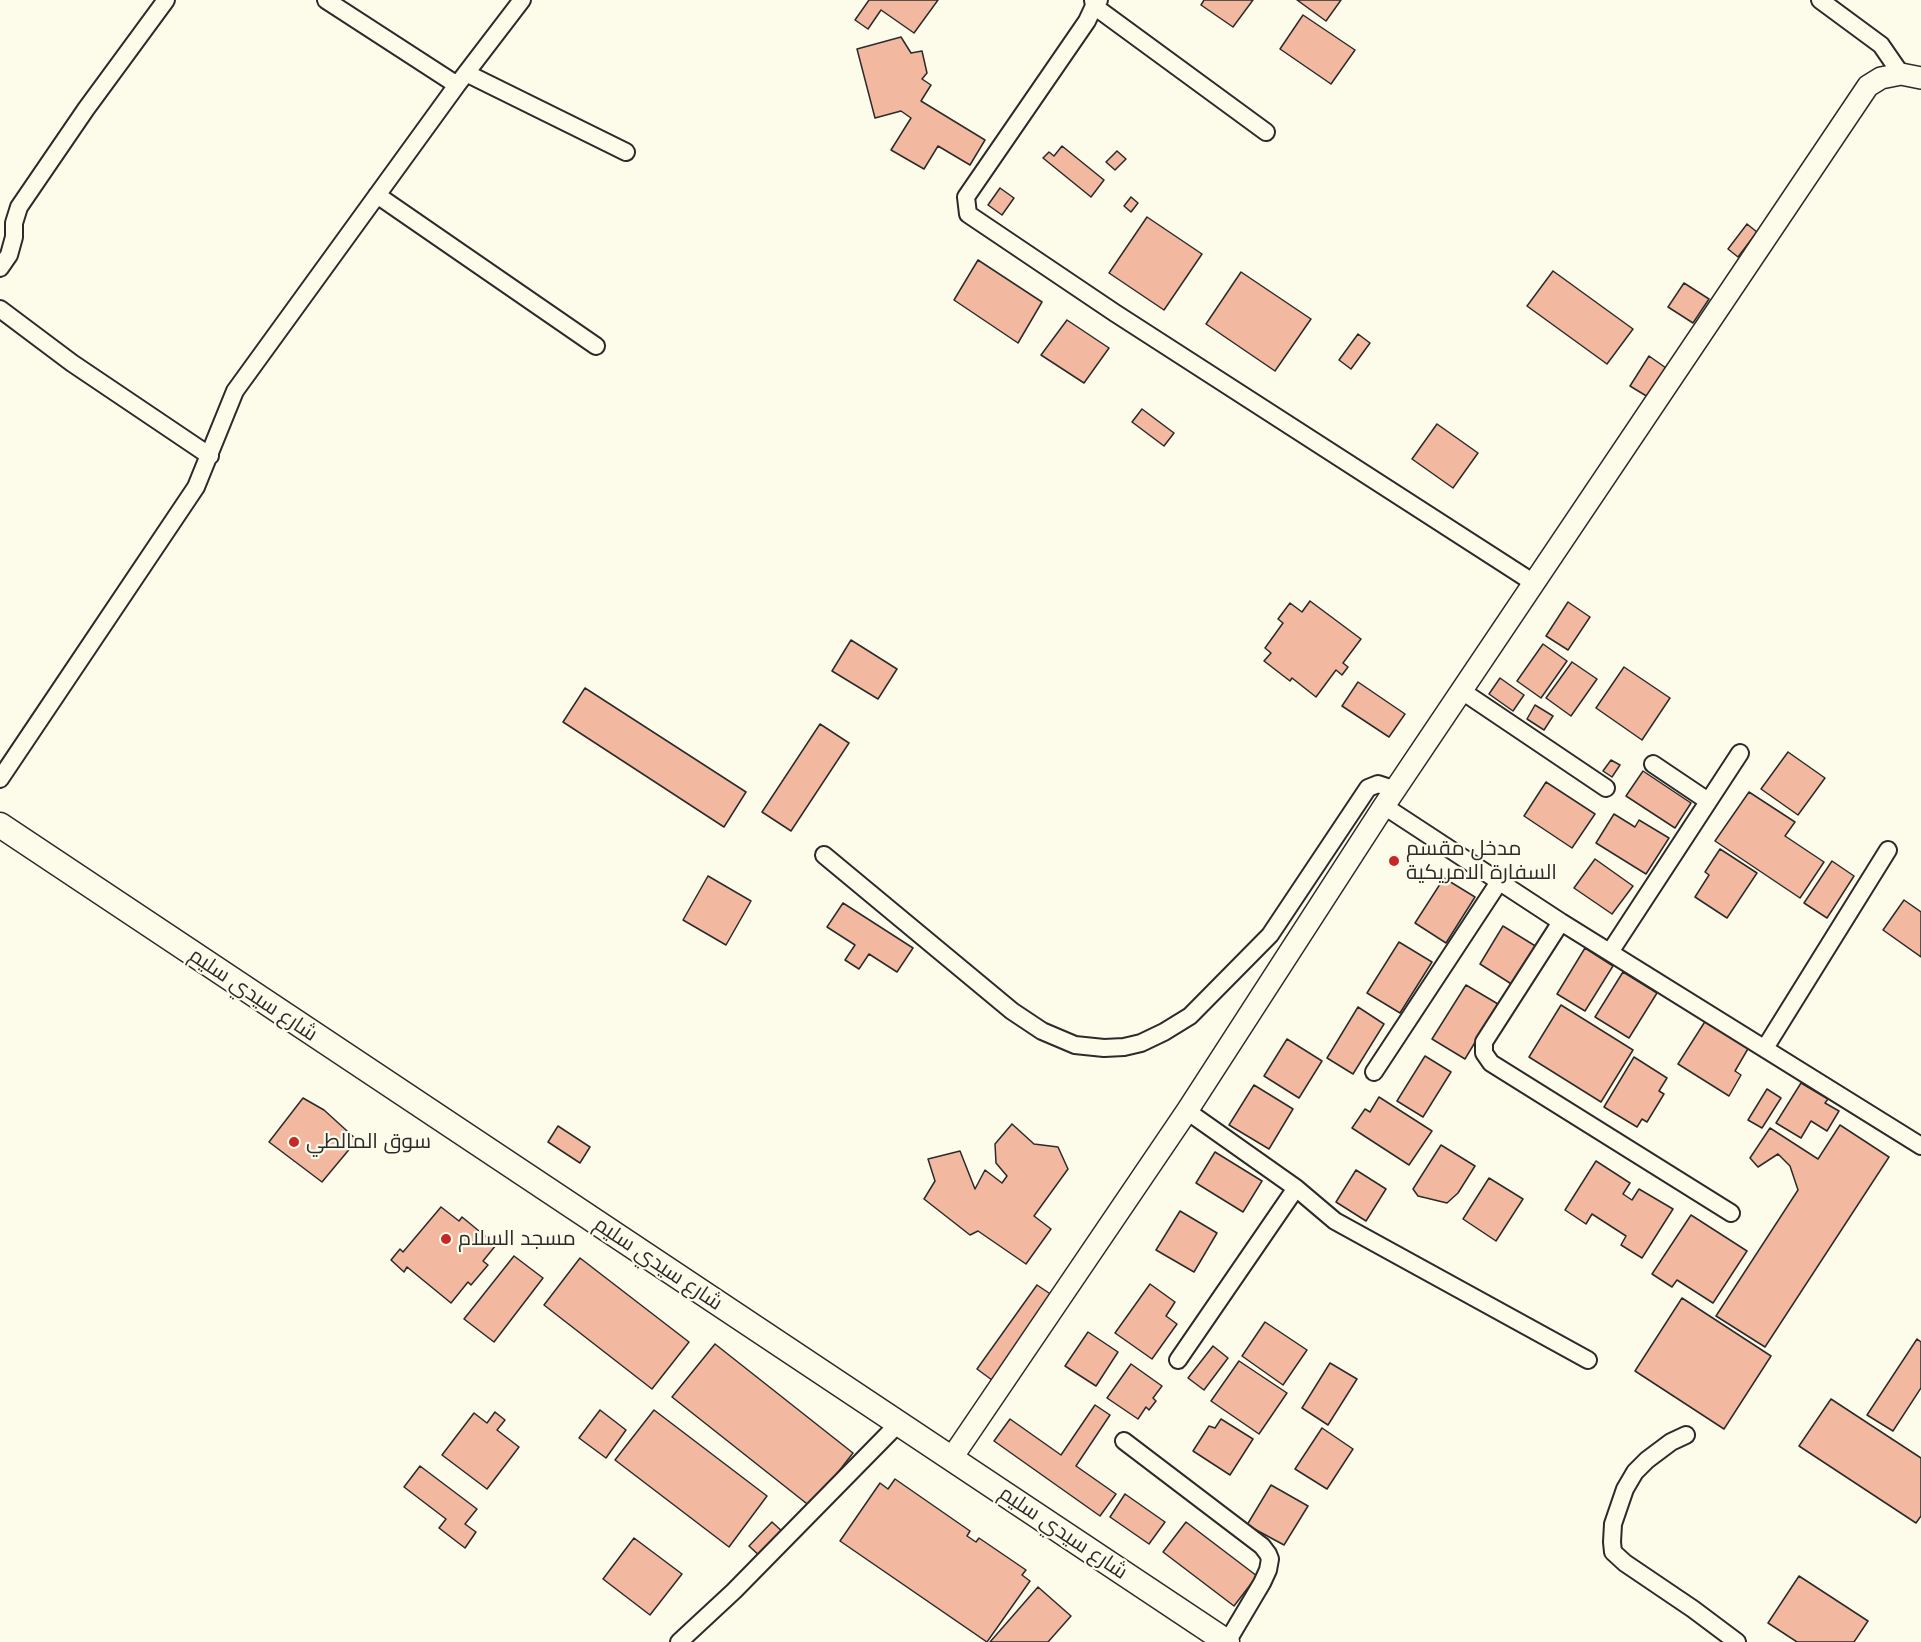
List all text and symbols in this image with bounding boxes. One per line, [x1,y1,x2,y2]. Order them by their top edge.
place label: مدخل مقسم السفارة الامريكية [1406,836,1557,886]
marker: مدخل مقسم السفارة الامريكية [1387,854,1401,868]
street label: شارع سيدي سليم [184,943,322,1047]
place label: سوق المالطي [306,1129,431,1155]
marker: سوق المالطي [287,1135,301,1149]
street label: شارع سيدي سليم [589,1212,727,1316]
place label: مسجد السلام [458,1226,576,1252]
marker: مسجد السلام [439,1232,453,1246]
street label: شارع سيدي سليم [994,1481,1132,1585]

